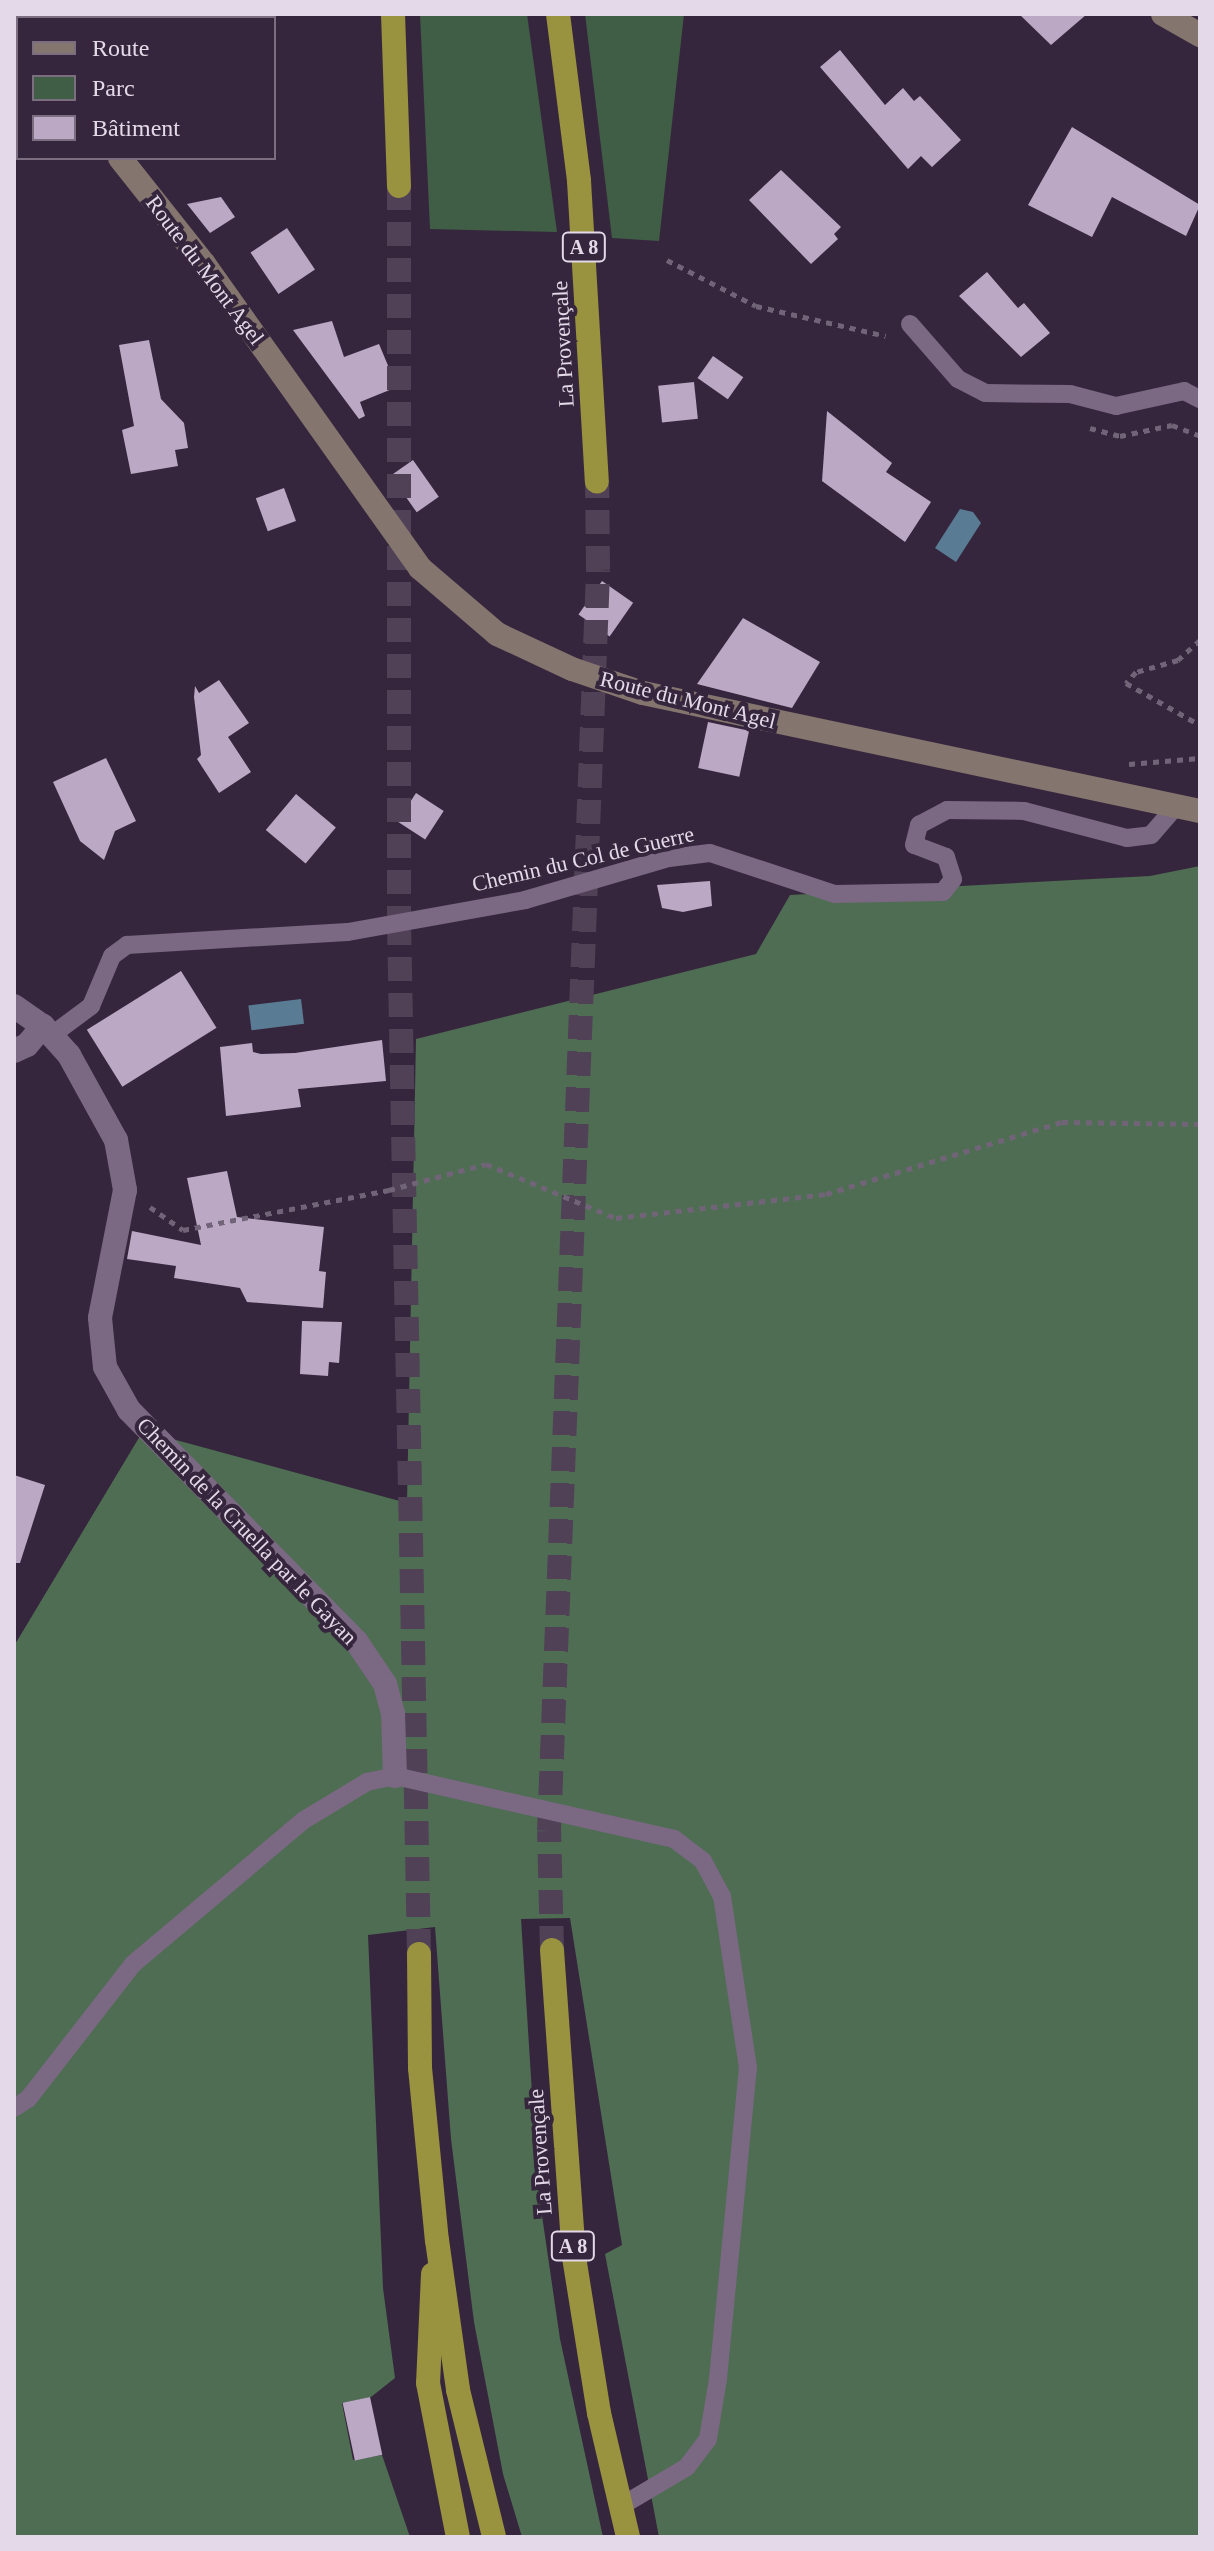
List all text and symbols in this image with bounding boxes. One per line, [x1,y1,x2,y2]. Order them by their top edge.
legend [16,16,276,160]
text: Route [92,35,149,61]
text: Parc [92,75,135,101]
text: Bâtiment [92,115,180,141]
street label: Route du Mont Agel [140,190,270,350]
road number: A 8 [560,231,608,263]
street label: La Provençale [547,280,579,408]
street label: Route du Mont Agel [597,665,779,735]
street label: Chemin du Col de Guerre [469,821,697,897]
street label: Chemin de la Cruella par le Gayan [131,1412,363,1650]
street label: La Provençale [522,2088,558,2216]
road number: A 8 [549,2230,597,2262]

